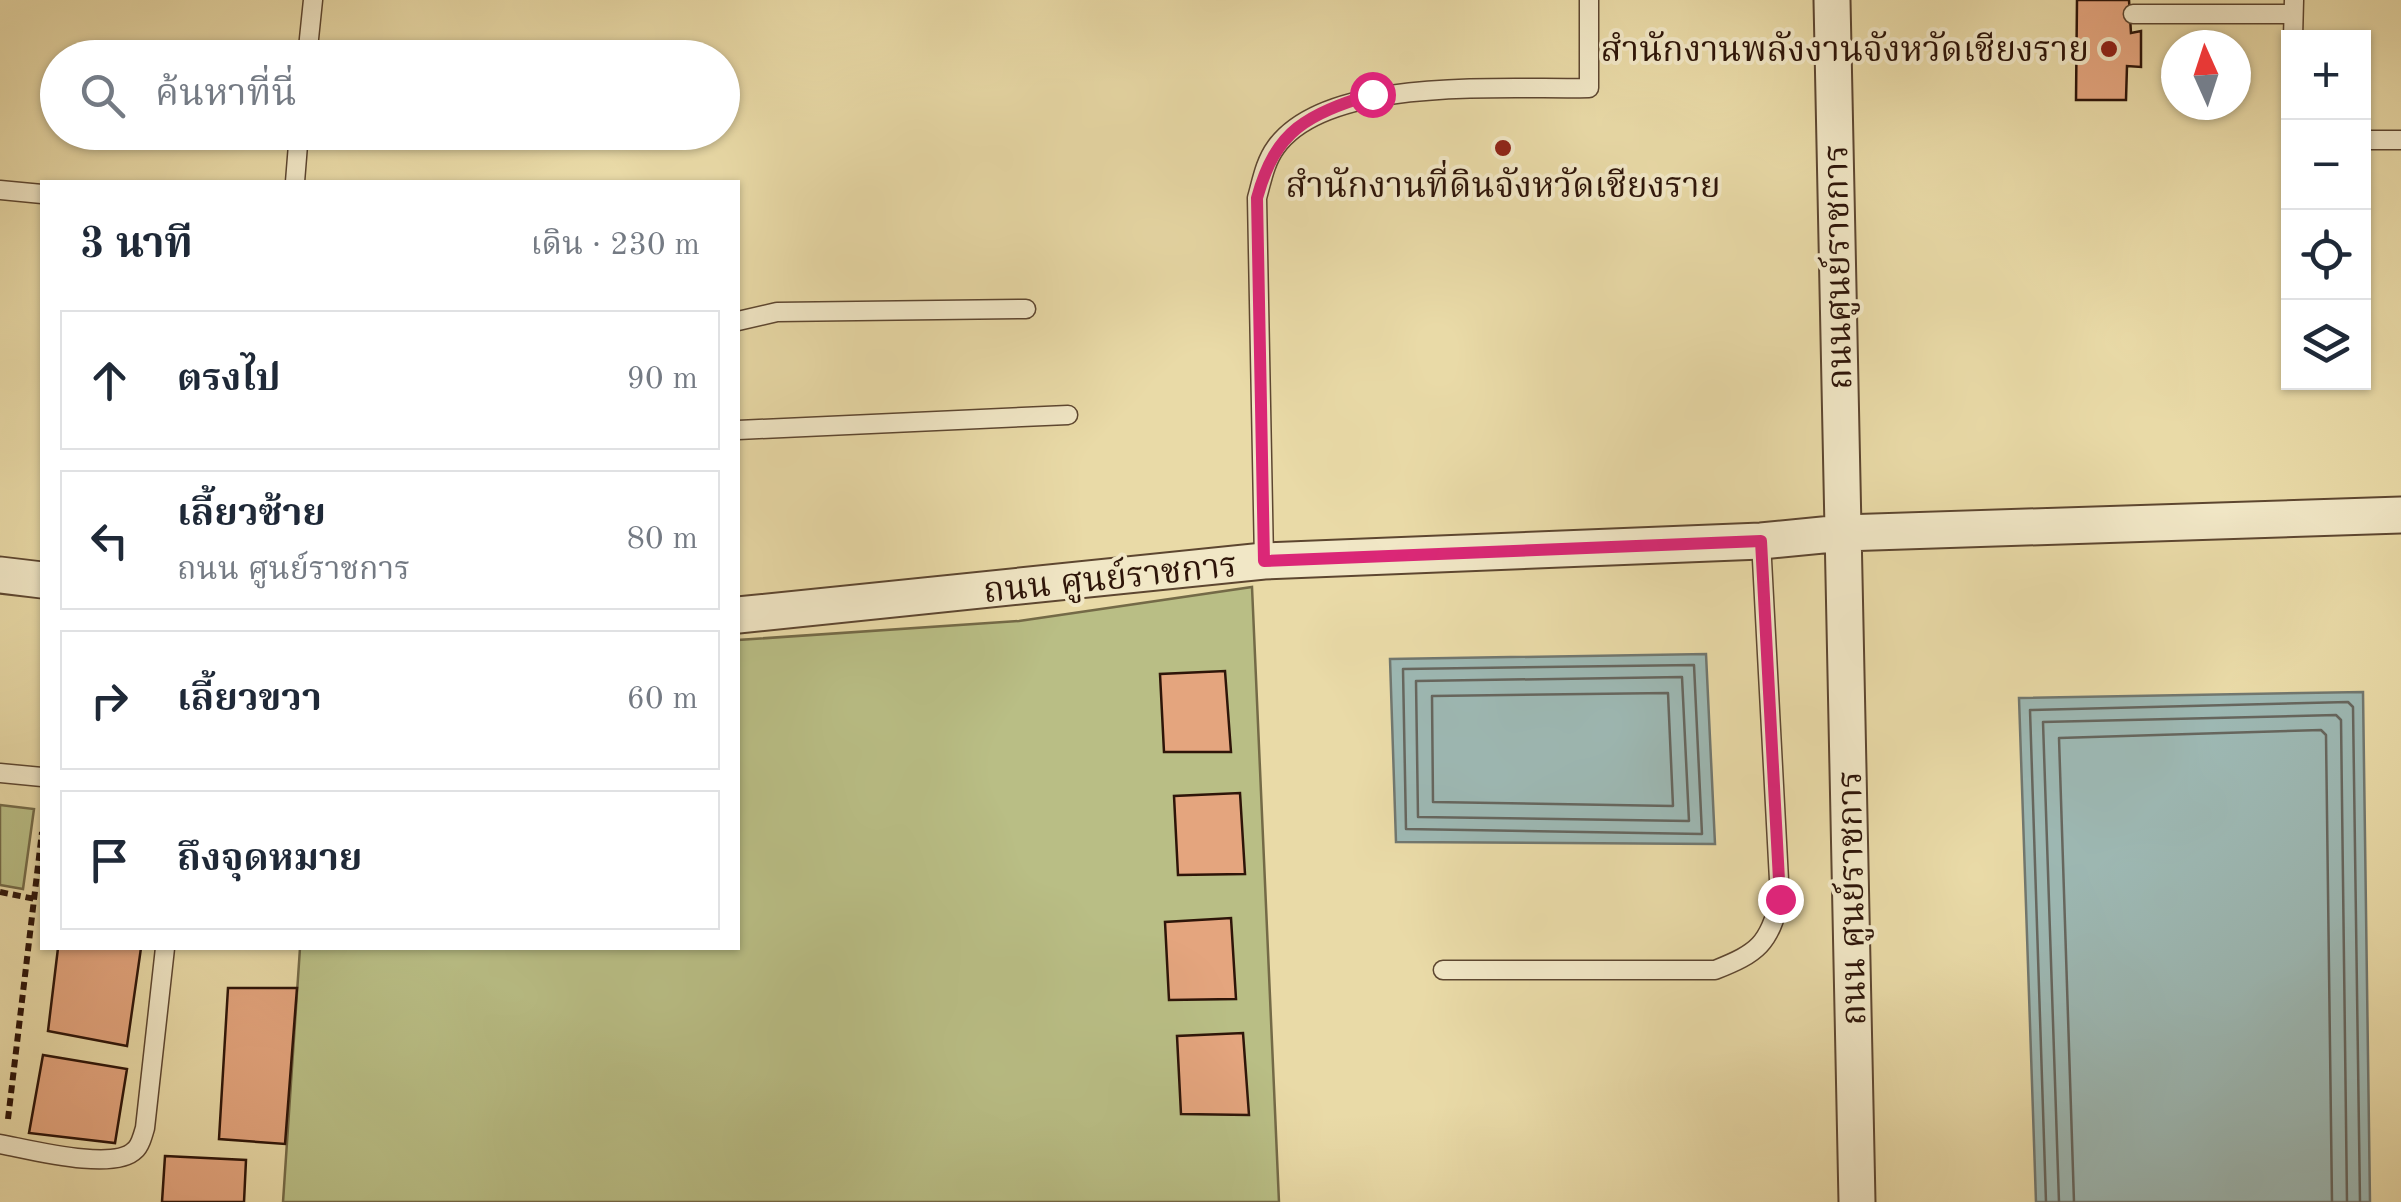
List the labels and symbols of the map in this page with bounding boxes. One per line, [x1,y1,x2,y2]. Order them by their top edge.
place label: สำนักงานพลังงานจังหวัดเชียงราย [1601,30,2089,69]
north arrow [2161,30,2251,120]
marker: สำนักงานพลังงานจังหวัดเชียงราย [2098,38,2120,60]
route start [1350,72,1396,118]
marker: สำนักงานที่ดินจังหวัดเชียงราย [1492,137,1514,159]
street label: ถนนศูนย์ราชการ [1815,144,1862,390]
place label: สำนักงานที่ดินจังหวัดเชียงราย [1285,160,1721,205]
street label: ถนน ศูนย์ราชการ [981,544,1239,613]
street label: ถนน ศูนย์ราชการ [1829,770,1876,1026]
route end [1758,877,1804,923]

